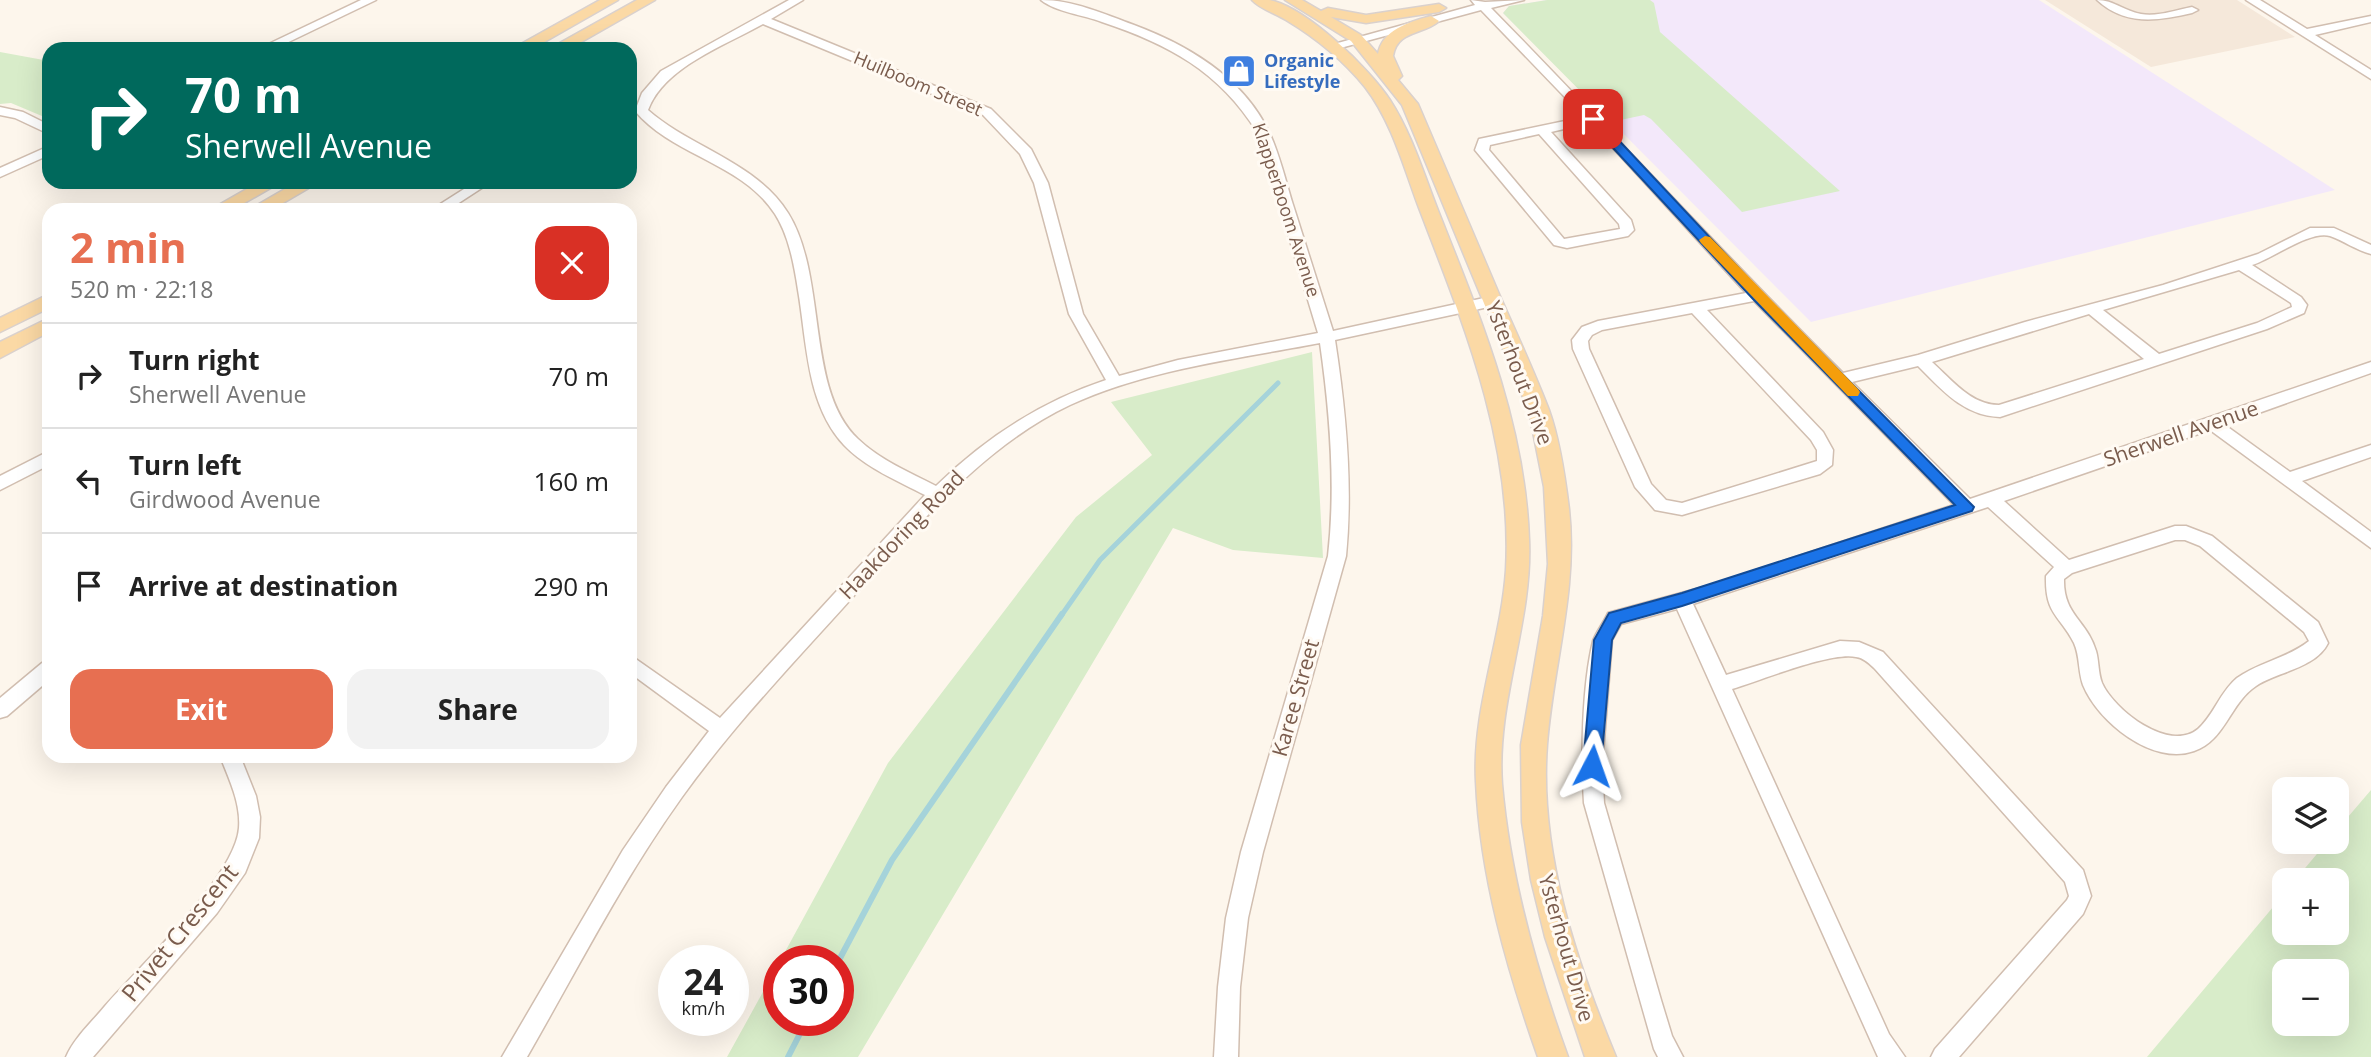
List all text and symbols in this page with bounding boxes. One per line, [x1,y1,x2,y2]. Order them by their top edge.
street label: Huilboom Street [850,45,986,121]
place label: Organic Lifestyle [1264,48,1340,93]
shop icon: Organic Lifestyle [1220,52,1258,90]
text: 70 m [185,61,302,127]
icon: right [70,70,161,161]
pin [1563,89,1623,149]
icon: arrive [1574,100,1612,138]
street label: Klapperboom Avenue [1247,120,1326,300]
text: Sherwell Avenue [185,124,432,167]
text: 2 min [70,218,187,275]
button: close [535,226,609,300]
text: 520 m · 22:18 [70,273,213,305]
street label: Ysterhout Drive [1480,297,1560,449]
text: Turn right [129,342,260,378]
icon: right [70,357,108,395]
text: 70 m [548,358,609,394]
text: Sherwell Avenue [129,378,306,410]
street label: Sherwell Avenue [2100,393,2262,473]
text: Turn left [129,447,241,483]
icon: left [70,462,108,500]
text: 160 m [534,463,609,499]
street label: Haakdoring Road [832,464,970,605]
text: Girdwood Avenue [129,483,321,515]
icon: arrive [70,567,108,605]
text: Arrive at destination [129,568,398,604]
text: 290 m [534,568,609,604]
street label: Karee Street [1265,636,1325,760]
button: Exit [70,669,333,749]
button: Share [347,669,609,749]
position arrow [1555,729,1629,803]
map controls [2272,777,2349,1036]
button: layers [2272,777,2349,854]
street label: Privet Crescent [113,856,245,1008]
button: + [2272,868,2349,945]
street label: Ysterhout Drive [1533,871,1601,1025]
speed limit sign: 30 [763,945,854,1036]
text: 24 [683,958,724,1005]
button: − [2272,959,2349,1036]
text: km/h [682,996,725,1020]

